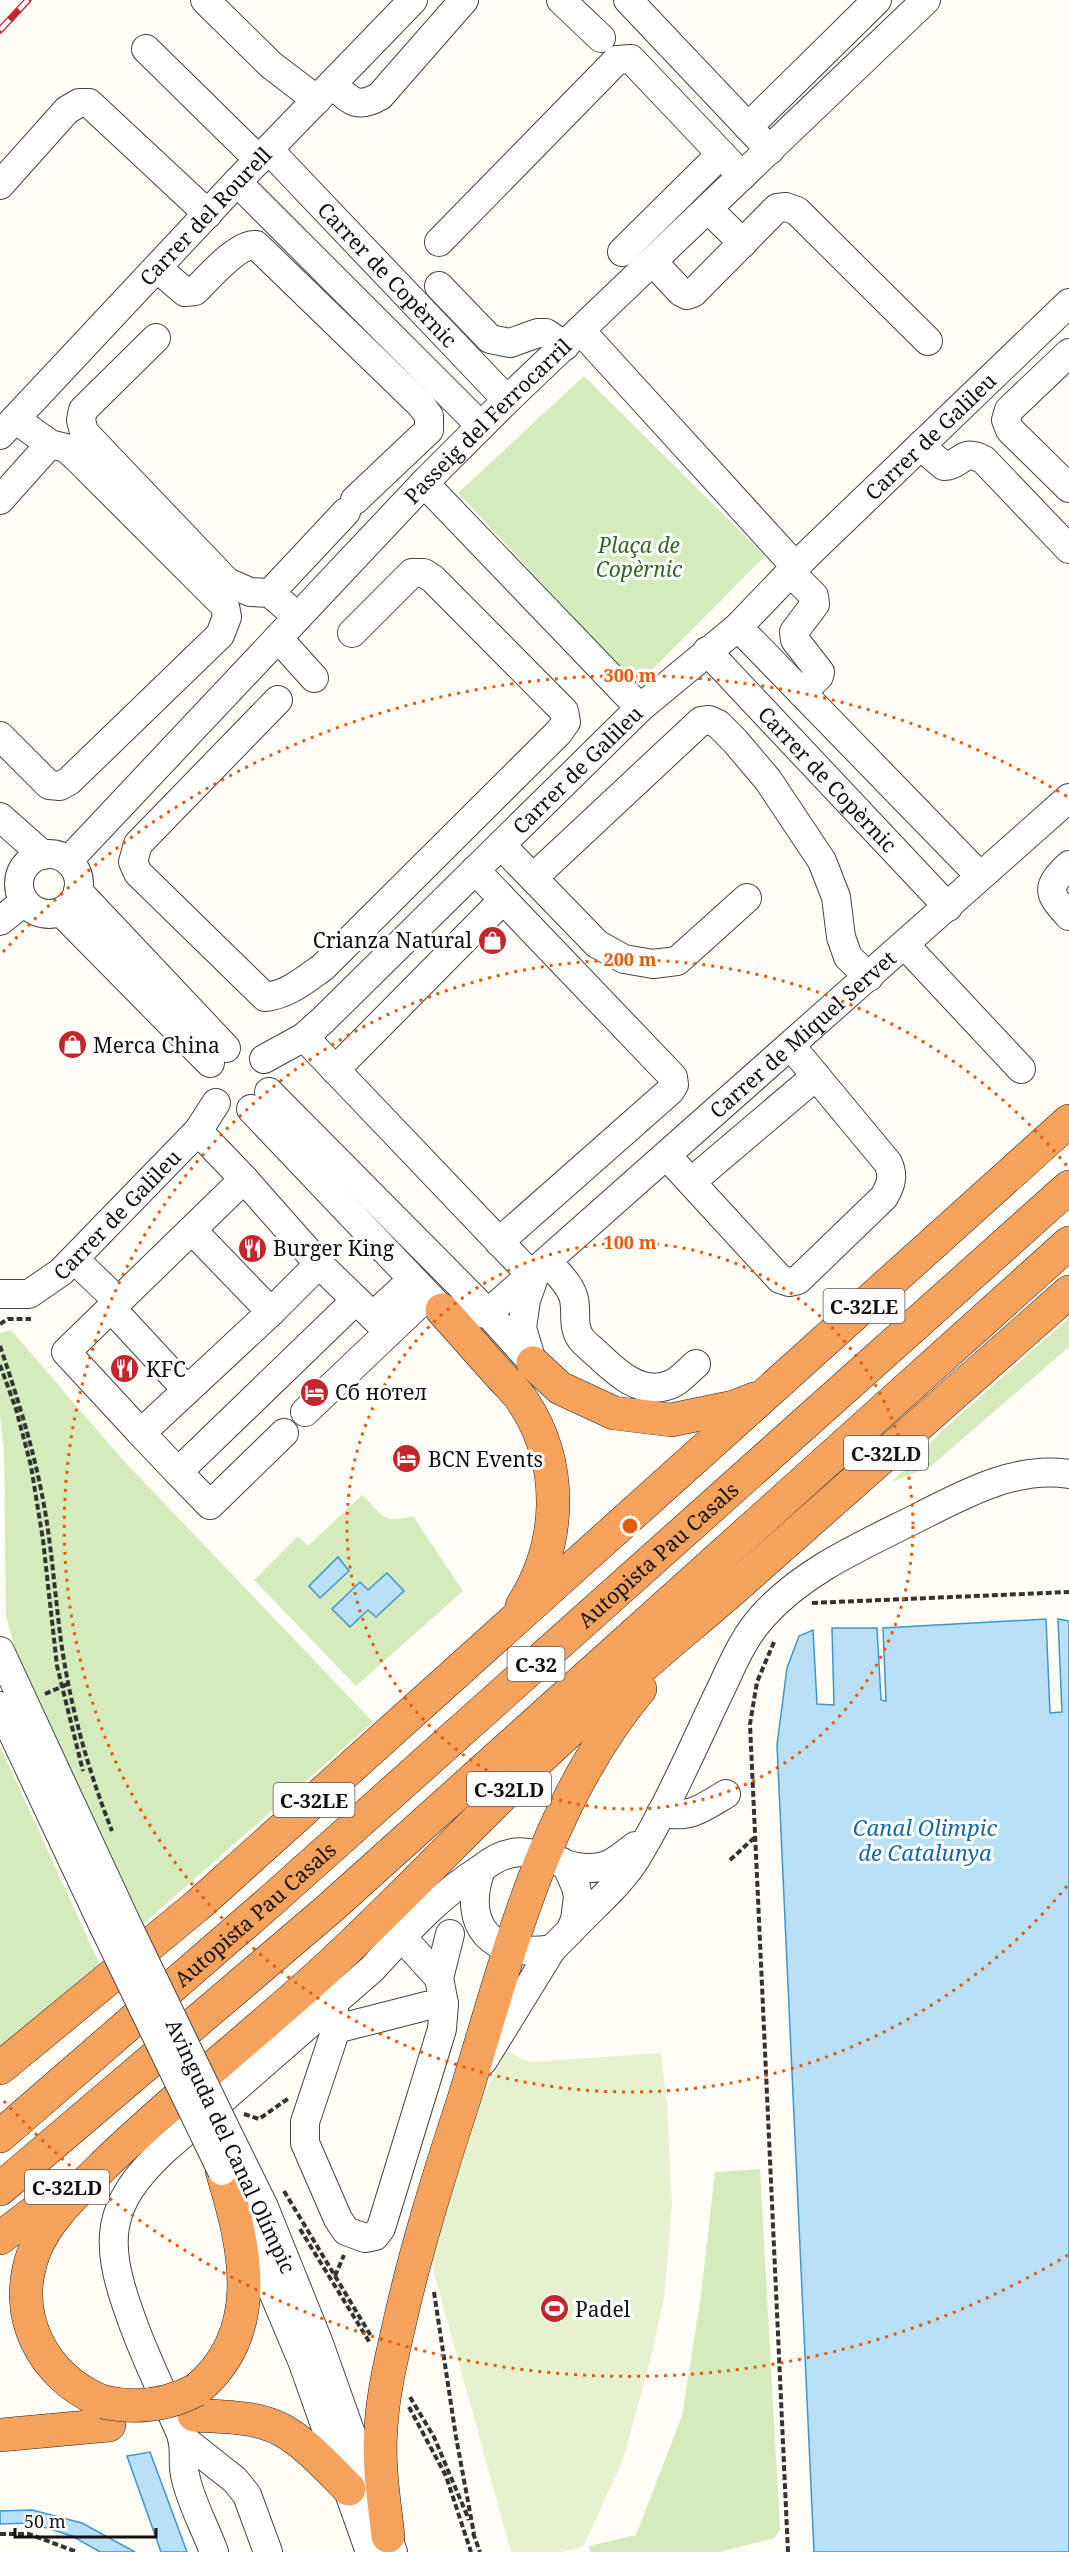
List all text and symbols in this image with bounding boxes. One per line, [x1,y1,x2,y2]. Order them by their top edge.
street label: Carrer del Rourell [133,140,278,292]
street label: Carrer de Copèrnic [312,196,463,353]
street label: Passeig del Ferrocarril [398,332,577,510]
street label: Carrer de Galileu [859,367,1002,506]
park label: Plaça de Copèrnic [596,531,683,583]
text: 300 m [604,663,657,687]
street label: Carrer de Galileu [506,699,648,840]
street label: Carrer de Copèrnic [752,700,903,858]
shop icon: Crianza Natural [477,924,509,956]
place label: Crianza Natural [313,926,472,954]
street label: Carrer de Miquel Servet [703,944,902,1124]
text: 200 m [604,947,657,971]
shop icon: Merca China [56,1029,88,1061]
place label: Merca China [93,1031,220,1059]
street label: Carrer de Galileu [47,1143,187,1286]
text: 100 m [604,1230,657,1254]
restaurant icon: Burger King [236,1232,268,1264]
place label: Burger King [273,1234,395,1262]
road number: C-32LE [824,1289,904,1323]
restaurant icon: KFC [109,1353,141,1385]
place label: KFC [146,1355,186,1383]
hotel icon: Сб нотел [298,1376,330,1408]
place label: Сб нотел [335,1378,427,1406]
road number: C-32LD [844,1436,928,1470]
hotel icon: BCN Events [391,1443,423,1475]
place label: BCN Events [428,1445,543,1473]
street label: Autopista Pau Casals [572,1475,744,1634]
centre of rings [620,1516,640,1536]
road number: C-32 [508,1647,564,1681]
road number: C-32LD [467,1772,551,1806]
road number: C-32LE [274,1783,354,1817]
water label: Canal Olimpic de Catalunya [853,1812,997,1867]
street label: Autopista Pau Casals [168,1835,342,1993]
street label: Avinguda del Canal Olímpic [160,2014,302,2278]
road number: C-32LD [25,2170,109,2204]
sports icon: Padel [538,2293,570,2325]
place label: Padel [575,2295,631,2323]
scale bar [15,2501,156,2539]
text: 50 m [24,2509,66,2533]

